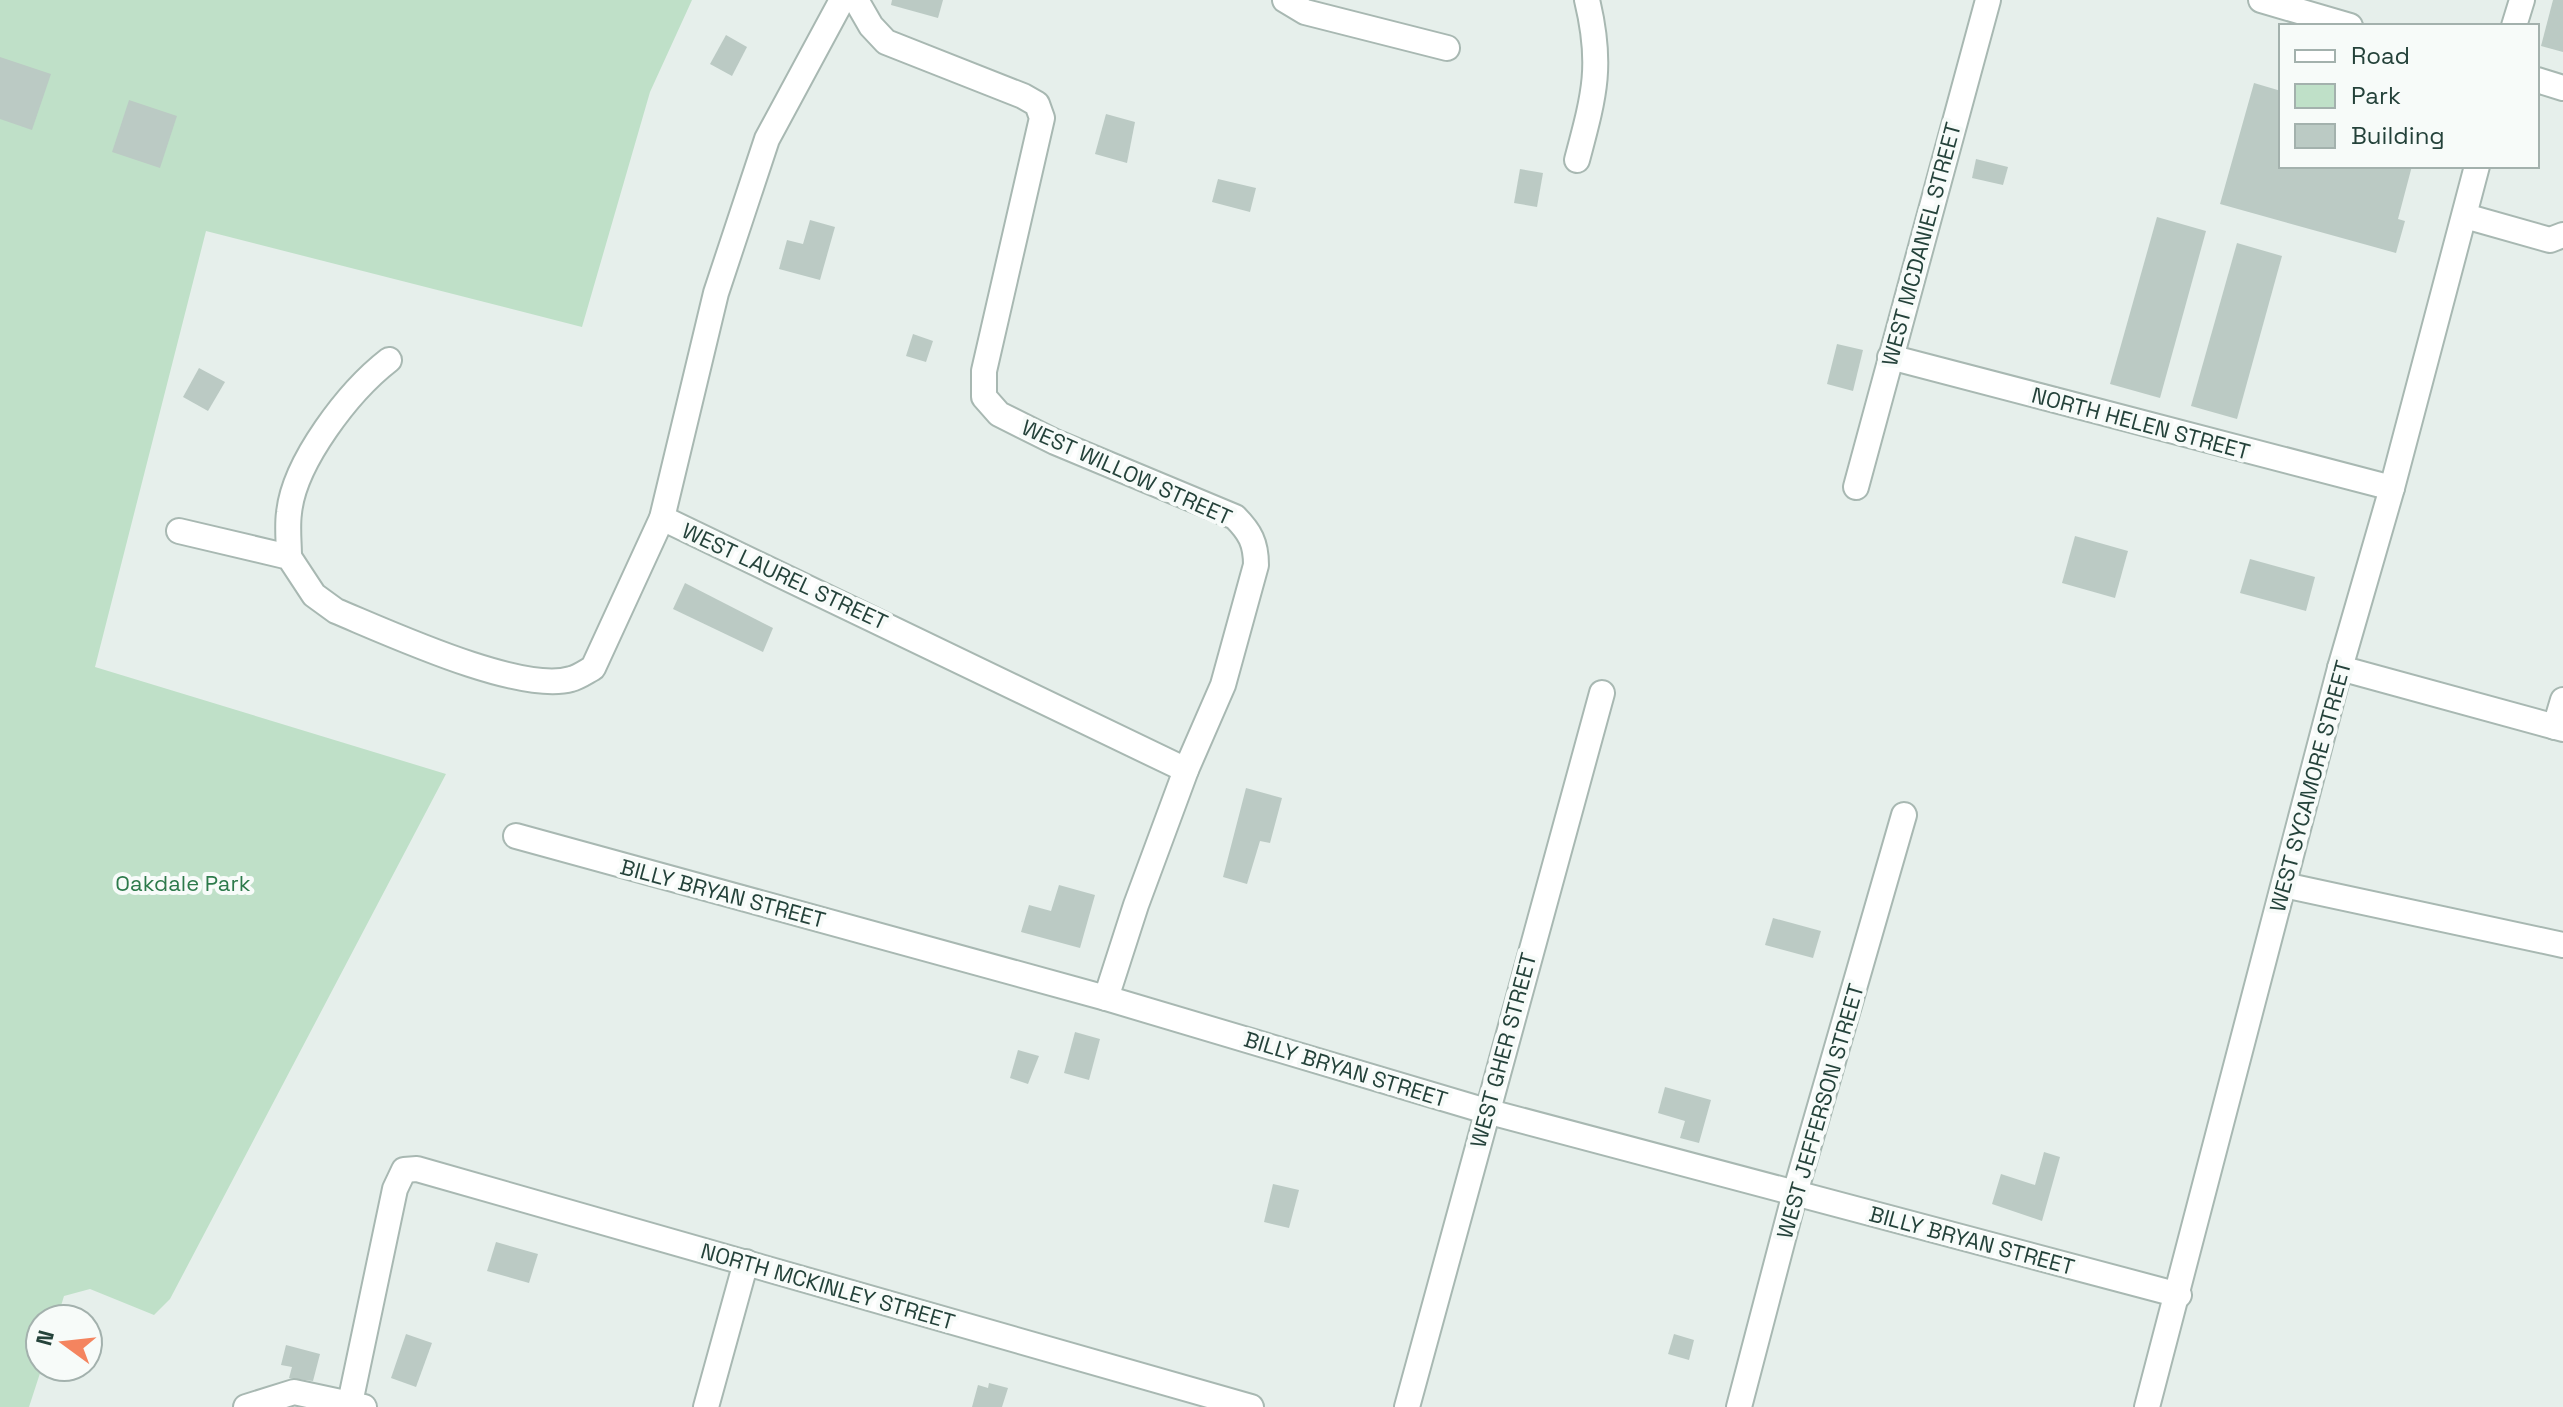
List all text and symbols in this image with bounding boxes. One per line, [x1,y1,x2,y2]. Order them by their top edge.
legend [2279,24,2539,168]
text: Road [2351,40,2410,71]
text: Park [2351,80,2401,111]
street label: WEST MCDANIEL STREET [1875,119,1967,369]
text: Building [2351,120,2445,151]
street label: NORTH HELEN STREET [2029,380,2253,466]
street label: WEST WILLOW STREET [1018,413,1237,531]
street label: WEST LAUREL STREET [678,516,892,636]
street label: WEST SYCAMORE STREET [2263,657,2357,915]
street label: BILLY BRYAN STREET [617,852,829,934]
park label: Oakdale Park [115,869,251,897]
street label: WEST GHER STREET [1464,949,1543,1151]
street label: WEST JEFFERSON STREET [1770,980,1870,1242]
street label: BILLY BRYAN STREET [1241,1025,1451,1113]
street label: BILLY BRYAN STREET [1866,1199,2078,1281]
street label: NORTH MCKINLEY STREET [698,1236,958,1336]
north arrow [24,1303,104,1383]
text: N [29,1327,60,1349]

